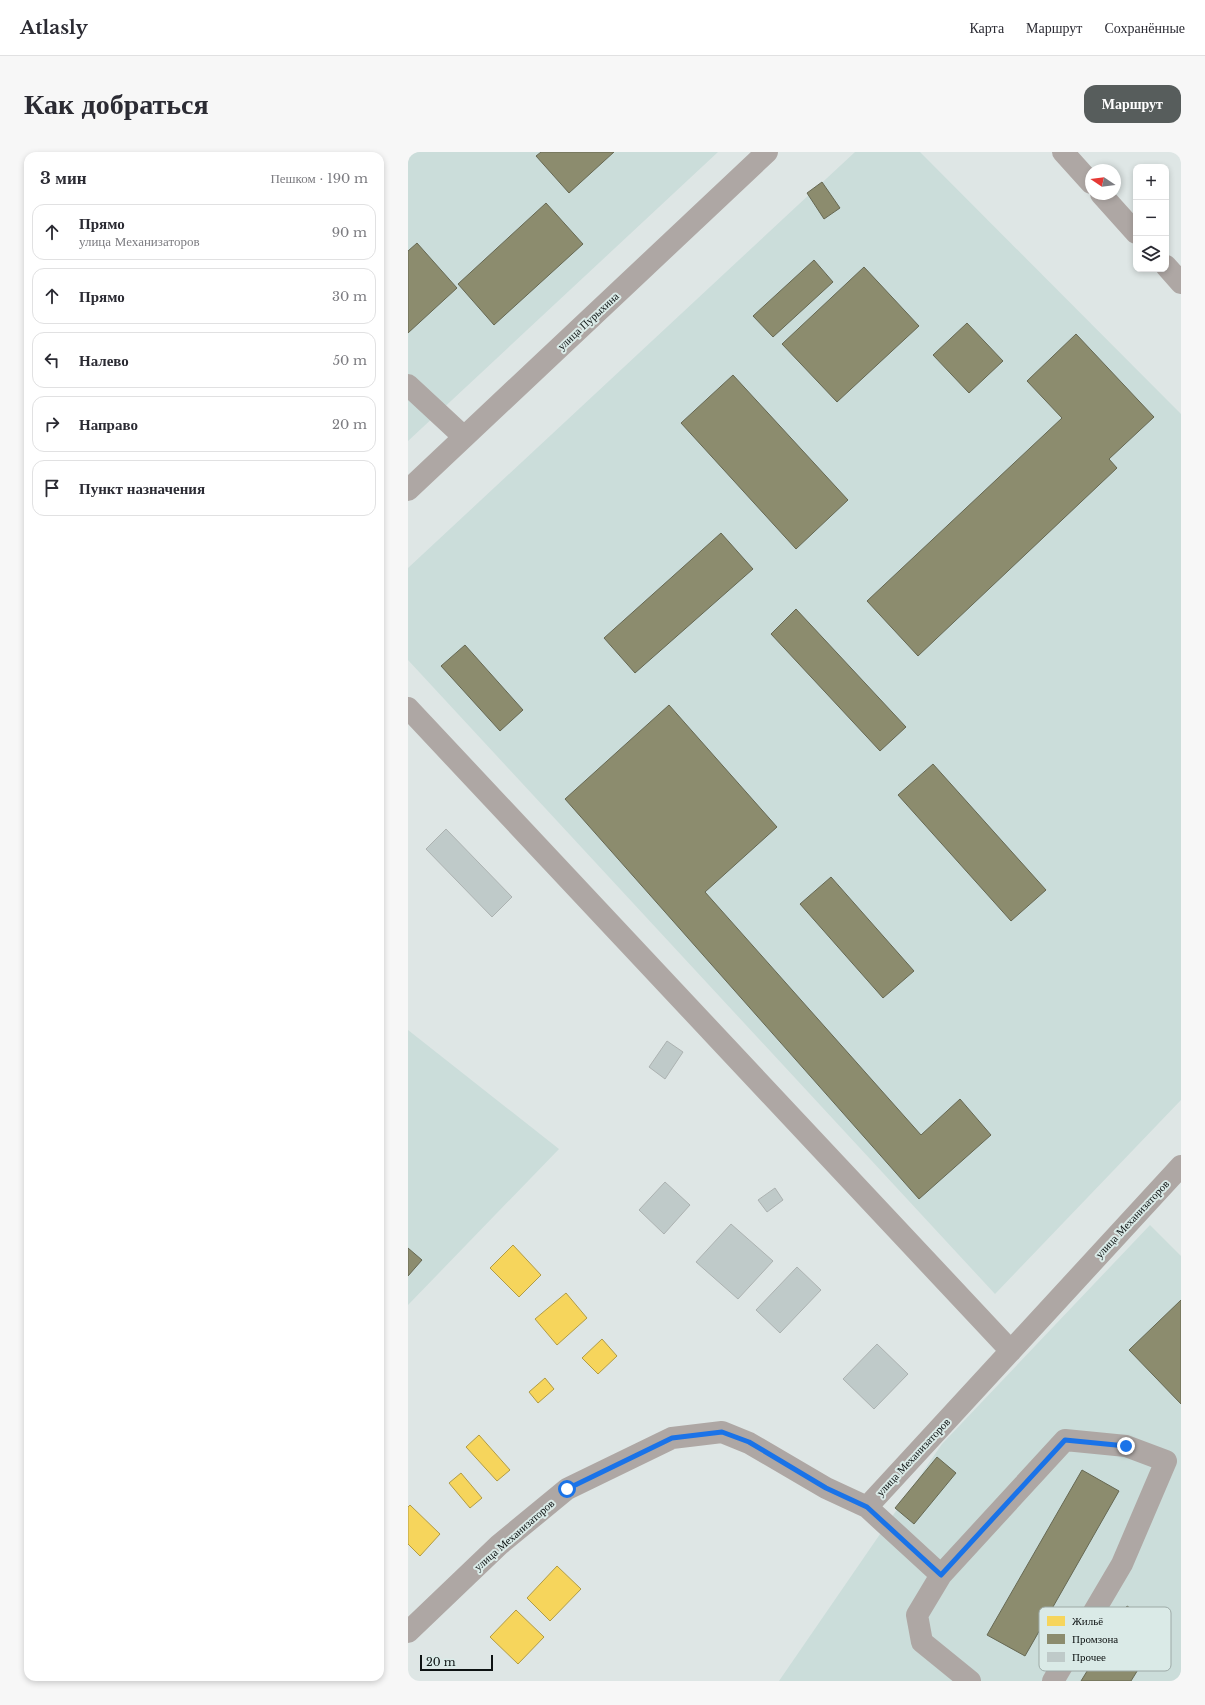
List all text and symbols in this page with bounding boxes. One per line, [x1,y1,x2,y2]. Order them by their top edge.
text: Atlasly [20,16,88,39]
text: Карта [969,19,1004,37]
text: Маршрут [1026,19,1082,37]
text: Сохранённые [1104,19,1185,37]
button: Маршрут [1084,85,1181,123]
text: Как добраться [24,87,209,122]
north arrow [1085,164,1121,200]
map controls [1133,164,1169,272]
button: + [1133,164,1169,200]
text: 3 мин [40,168,87,189]
text: Пешком · 190 m [270,170,368,187]
button: − [1133,200,1169,236]
text: Прямо [79,214,125,233]
icon: ahead [41,221,63,243]
text: 90 m [332,224,367,241]
text: улица Механизаторов [79,233,200,250]
button: layers [1133,236,1169,272]
icon: ahead [41,285,63,307]
text: Прямо [79,287,125,306]
text: 30 m [332,288,367,305]
street label: улица Пурыхина [554,289,622,353]
icon: left [41,349,63,371]
text: Налево [79,351,129,370]
text: 50 m [333,352,367,369]
icon: right [41,413,63,435]
text: Направо [79,415,138,434]
text: 20 m [332,416,367,433]
icon: arrive [41,477,63,499]
text: Пункт назначения [79,479,205,498]
street label: улица Механизаторов [1092,1177,1172,1261]
street label: улица Механизаторов [873,1415,953,1499]
route end [1117,1437,1135,1455]
route start [558,1480,576,1498]
street label: улица Механизаторов [471,1496,557,1574]
legend [1039,1607,1171,1671]
text: Жильё [1072,1614,1103,1628]
text: Промзона [1072,1632,1118,1646]
text: Прочее [1072,1650,1106,1664]
scale bar [420,1653,493,1672]
text: 20 m [426,1655,456,1669]

